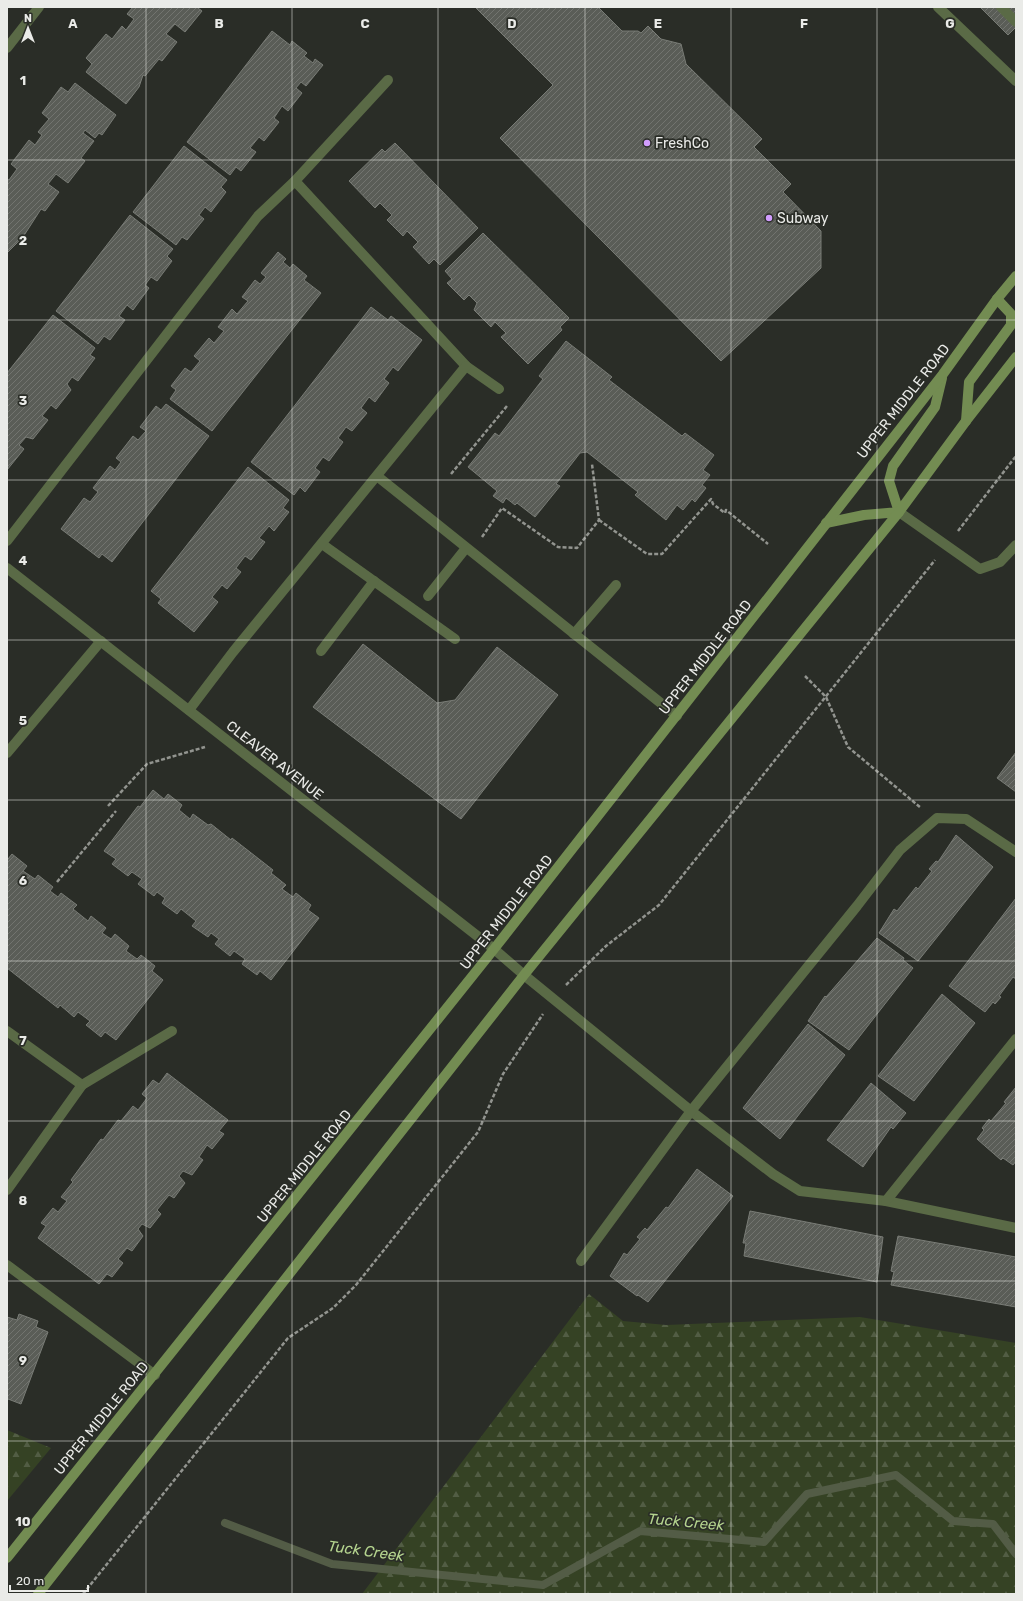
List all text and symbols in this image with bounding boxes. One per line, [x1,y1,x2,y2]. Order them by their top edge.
north arrow [8,8,48,48]
text: N [24,12,32,25]
text: A [68,16,78,31]
text: B [214,16,224,31]
text: C [360,16,370,31]
text: D [507,16,517,31]
text: E [654,16,662,31]
text: F [800,16,808,31]
text: G [945,16,955,31]
text: 1 [20,73,26,88]
place label: FreshCo [655,135,709,152]
marker: FreshCo [642,138,652,148]
place label: Subway [777,210,829,227]
marker: Subway [764,213,774,223]
text: 2 [19,233,27,248]
street label: UPPER MIDDLE ROAD [853,341,953,462]
text: 3 [19,393,28,408]
text: 4 [19,553,28,568]
street label: UPPER MIDDLE ROAD [655,597,755,718]
text: 5 [19,713,27,728]
street label: CLEAVER AVENUE [223,717,327,804]
street label: UPPER MIDDLE ROAD [456,852,556,973]
text: 6 [19,873,28,888]
text: 7 [19,1033,27,1048]
street label: UPPER MIDDLE ROAD [254,1106,355,1226]
text: 8 [19,1193,28,1208]
text: 9 [19,1353,27,1368]
street label: UPPER MIDDLE ROAD [51,1358,152,1478]
water label: Tuck Creek [647,1510,725,1534]
text: 10 [15,1514,31,1529]
water label: Tuck Creek [327,1537,405,1565]
scale bar [10,1567,88,1593]
text: 20 m [16,1574,44,1588]

